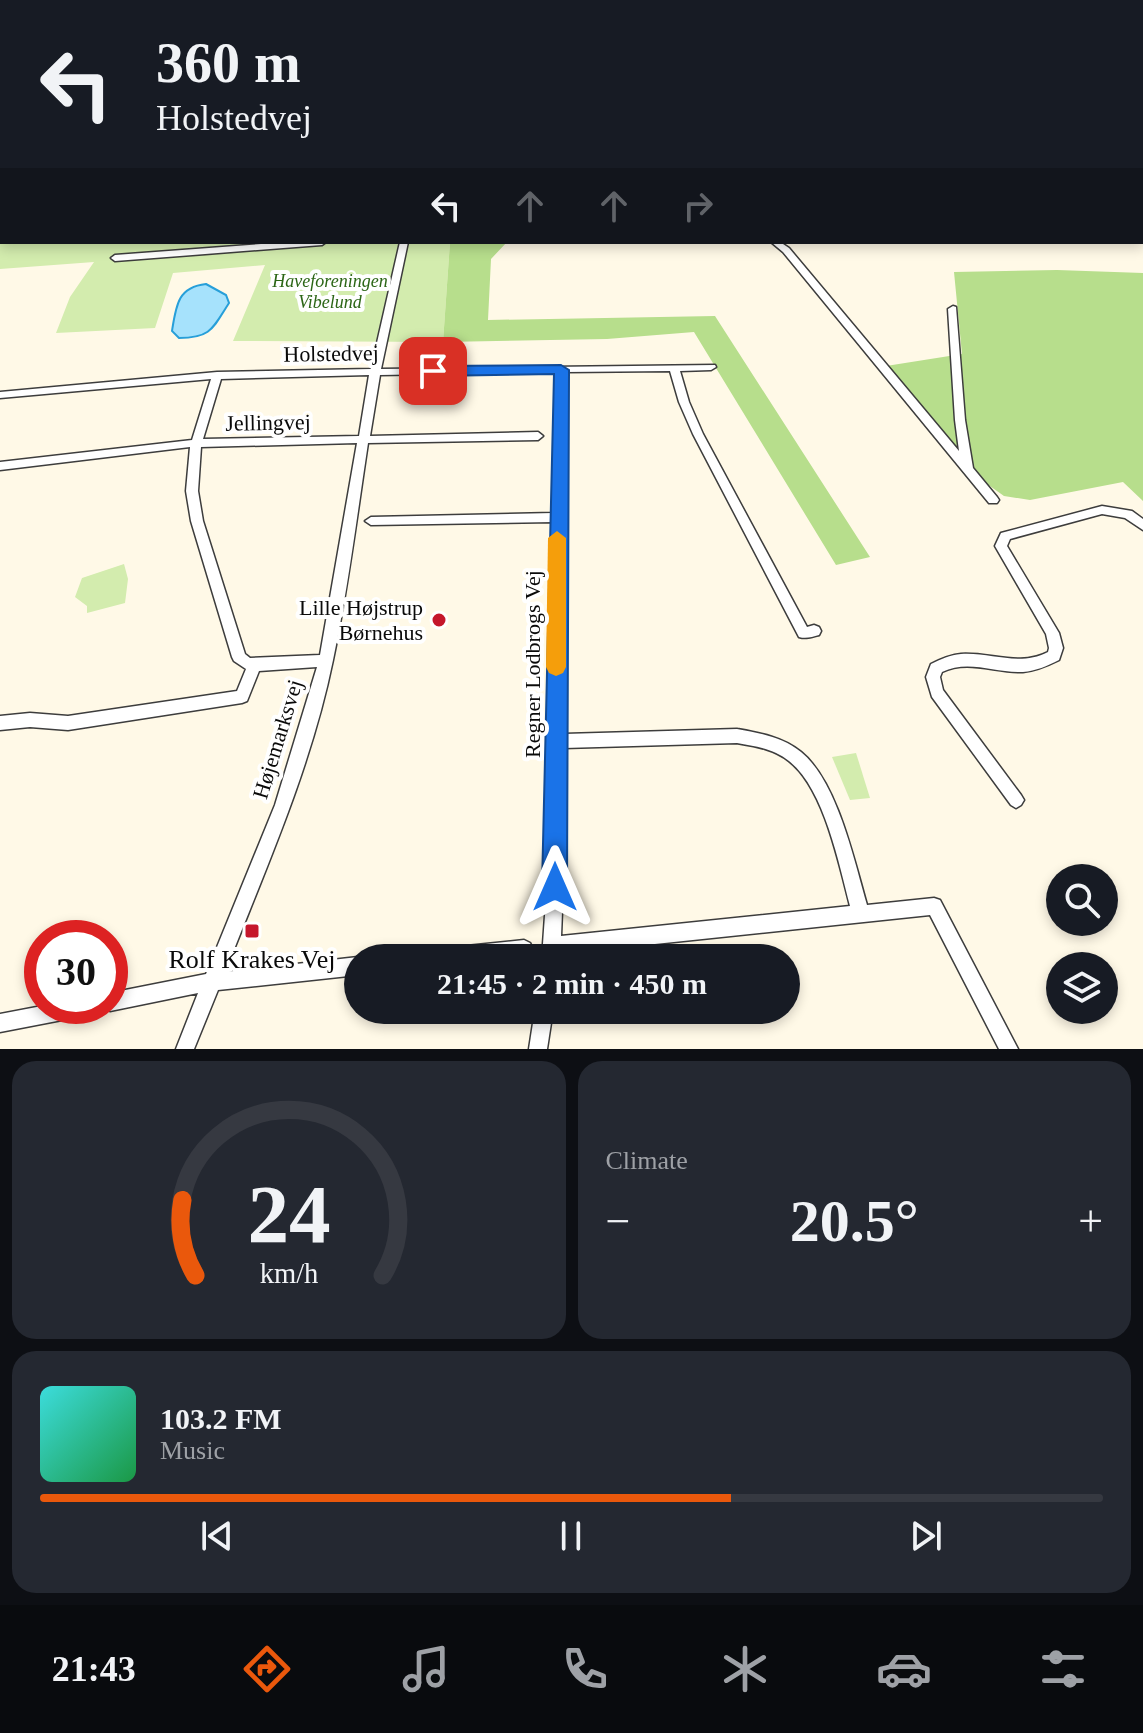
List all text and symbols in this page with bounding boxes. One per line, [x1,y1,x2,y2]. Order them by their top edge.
icon: left [24,32,128,136]
text: 360 m [156,32,301,94]
text: Holstedvej [156,98,312,138]
icon: left [424,184,468,228]
icon: ahead [508,184,552,228]
icon: ahead [592,184,636,228]
icon: right [676,184,720,228]
park label: Haveforeningen Vibelund [271,271,388,312]
pin [399,337,467,405]
street label: Holstedvej [283,340,379,367]
icon: arrive [411,349,455,393]
street label: Jellingvej [225,409,311,436]
street label: Regner Lodbrogs Vej [520,570,545,758]
place label: Lille Højstrup Børnehus [299,595,423,645]
marker: Lille Højstrup Børnehus [430,611,448,629]
street label: Højemarksvej [247,676,307,802]
position arrow [513,845,597,929]
map controls [1046,864,1118,1024]
button: search [1046,864,1118,936]
speed limit sign: 30 [24,920,128,1024]
marker: Rolf Krakes Vej [243,922,261,940]
place label: Rolf Krakes Vej [168,945,336,974]
button: layers [1046,952,1118,1024]
text: 21:45 · 2 min · 450 m [437,967,707,1000]
text: Climate [606,1146,688,1175]
text: 24 [247,1168,330,1260]
text: 20.5° [790,1188,919,1254]
text: − [606,1197,630,1246]
text: + [1078,1197,1103,1246]
text: km/h [259,1258,318,1289]
text: 103.2 FM [160,1402,282,1435]
text: Music [160,1436,225,1465]
icon: previous [195,1514,239,1558]
icon: pause [549,1514,593,1558]
icon: next [904,1514,948,1558]
icon: directions [239,1641,295,1697]
icon: music [398,1641,454,1697]
icon: phone [557,1641,613,1697]
icon: climate [717,1641,773,1697]
icon: car [876,1641,932,1697]
icon: filters [1035,1641,1091,1697]
text: 21:43 [52,1649,136,1689]

